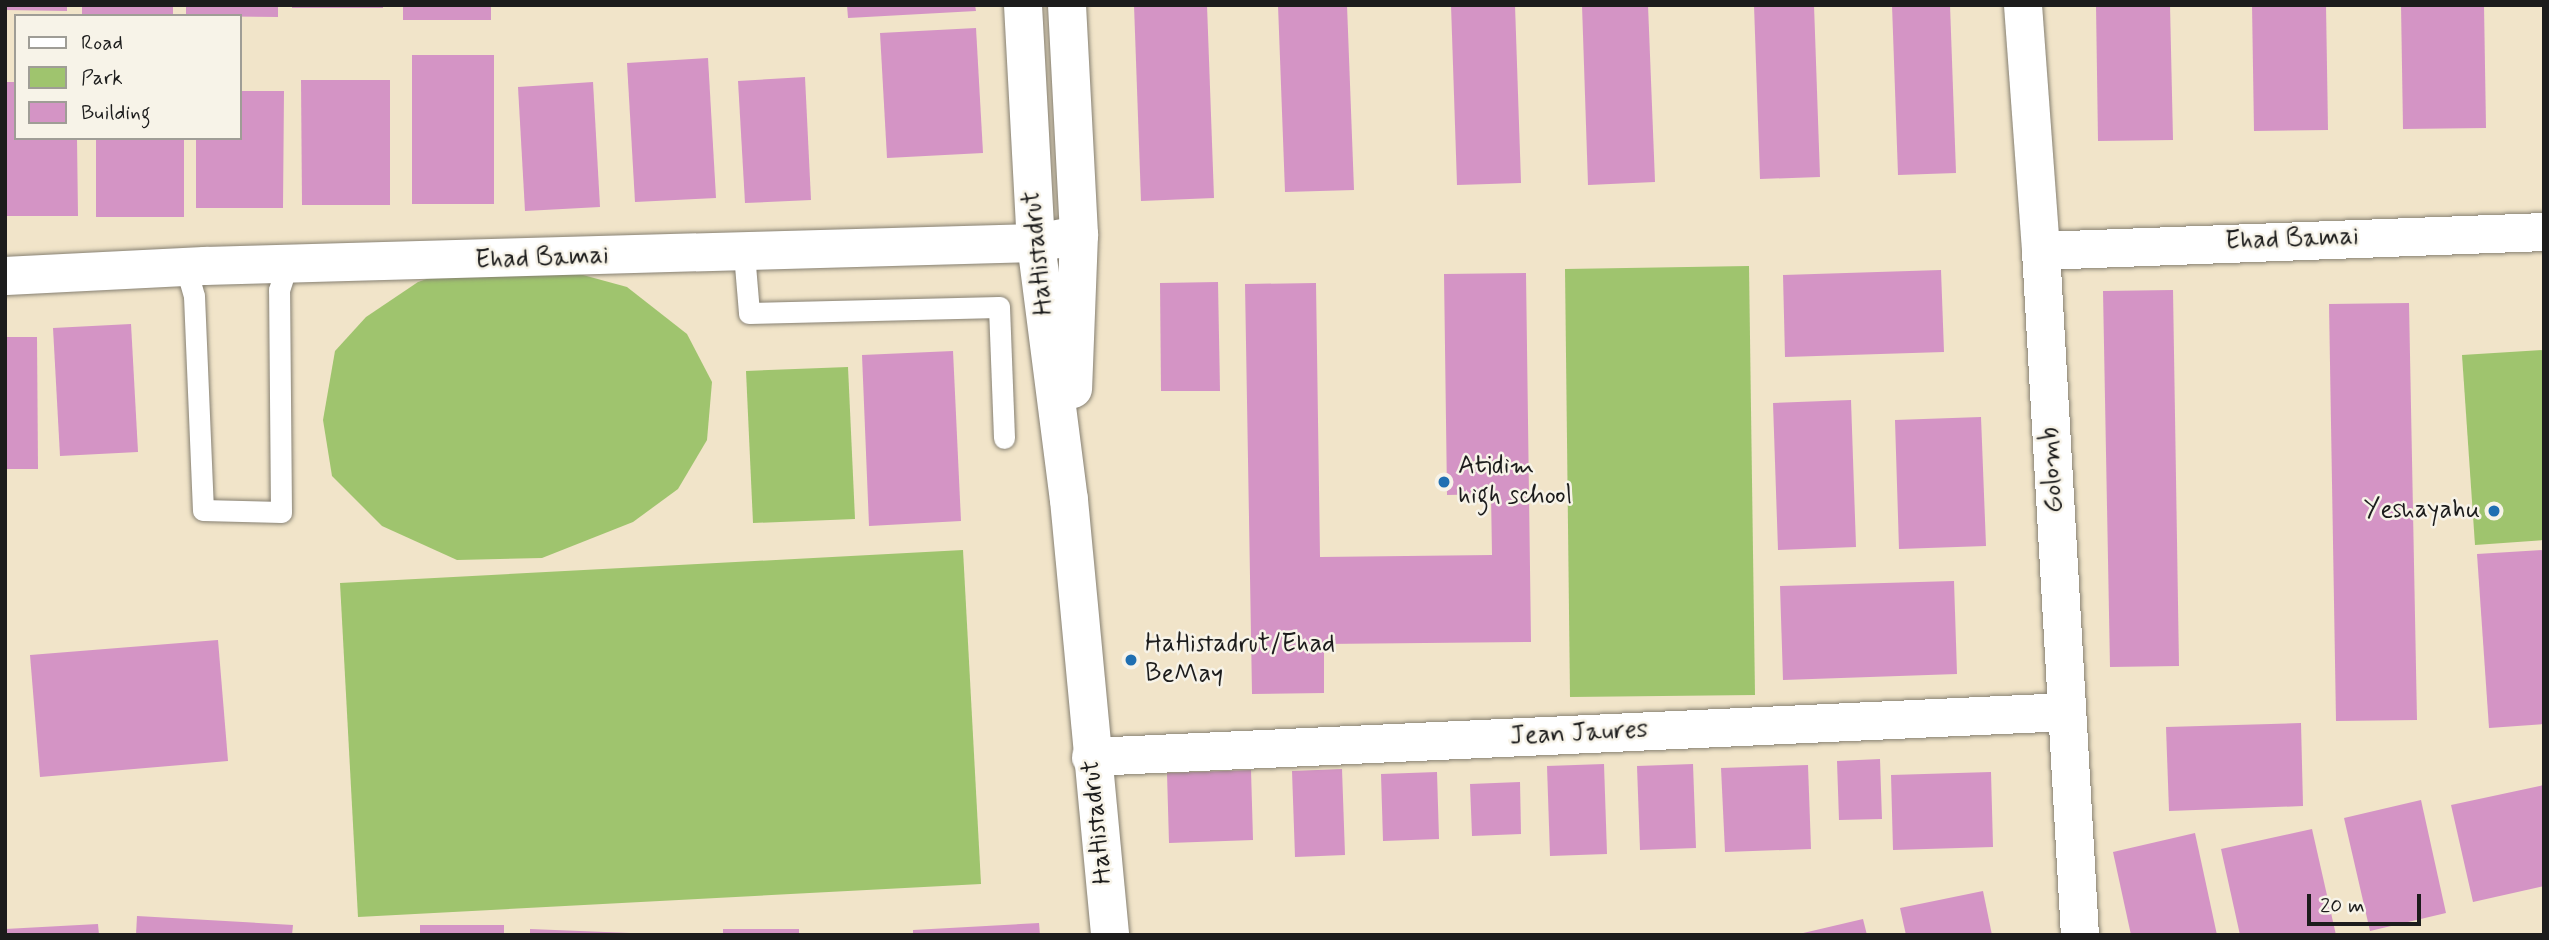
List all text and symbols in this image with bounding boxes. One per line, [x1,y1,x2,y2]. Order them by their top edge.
legend [14,14,242,140]
text: Road [81,29,123,57]
text: Park [81,64,123,92]
text: Building [81,99,151,127]
street label: HaHistadrut [1017,189,1061,317]
street label: Ehad Bamai [2224,222,2360,258]
street label: Ehad Bamai [474,241,610,277]
street label: Golomb [2035,426,2071,514]
place label: Atidim high school [1458,451,1572,512]
marker: Atidim high school [1436,474,1452,490]
place label: Yeshayahu [2363,495,2480,527]
marker: Yeshayahu [2486,503,2502,519]
place label: HaHistadrut/Ehad BeMay [1145,629,1335,690]
marker: HaHistadrut/Ehad BeMay [1123,652,1139,668]
street label: Jean Jaures [1512,715,1646,753]
street label: HaHistadrut [1076,758,1120,886]
scale bar [2311,880,2425,924]
text: 20 m [2320,892,2365,920]

